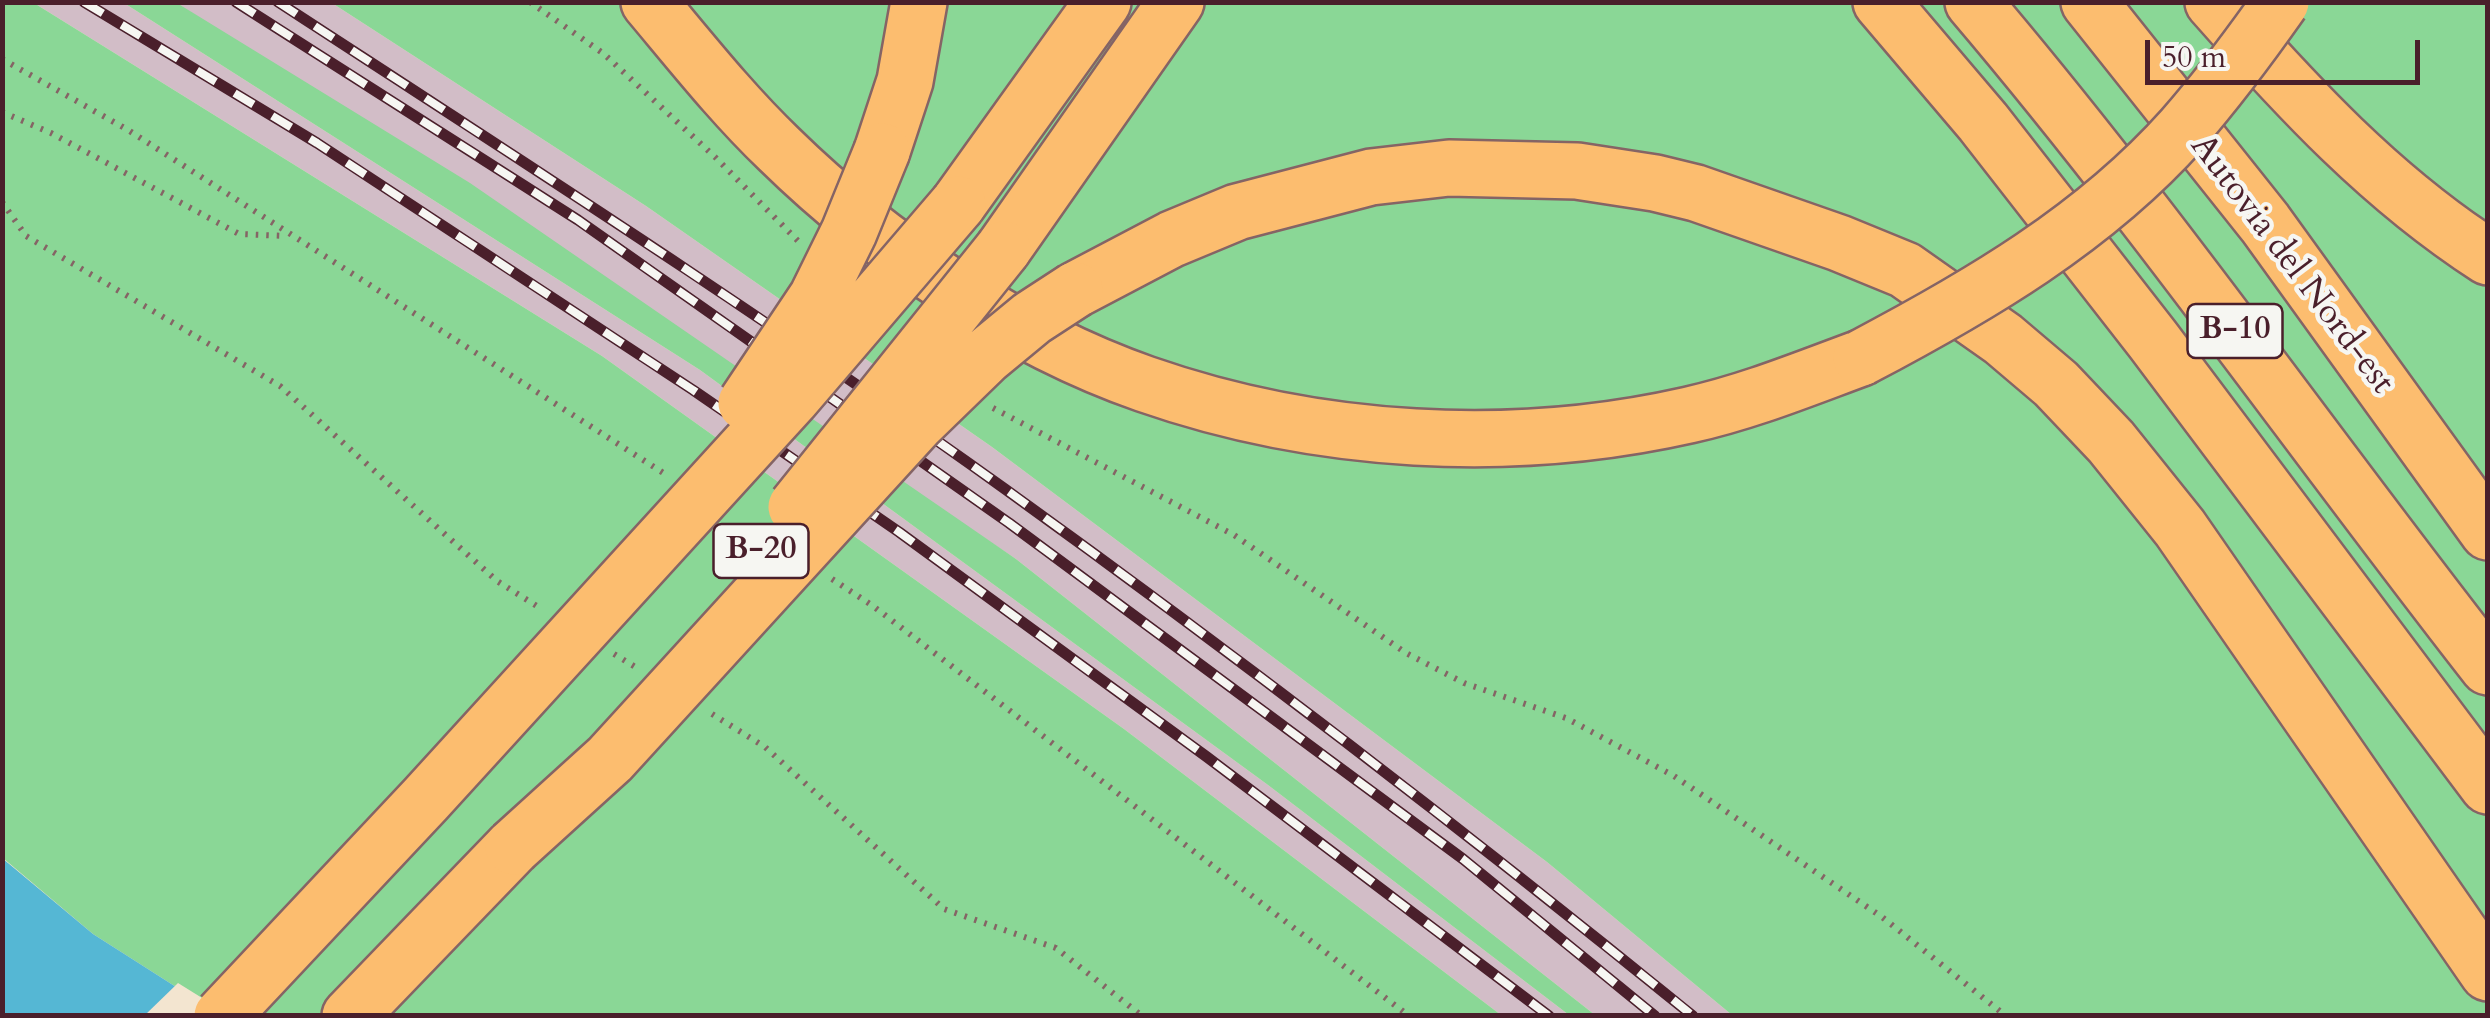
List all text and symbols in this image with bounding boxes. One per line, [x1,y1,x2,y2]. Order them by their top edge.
scale bar [2150,20,2425,82]
text: 50 m [2162,37,2226,78]
street label: Autovia del Nord-est [2180,127,2402,403]
road number: B-10 [2188,304,2282,358]
road number: B-20 [714,524,808,578]

